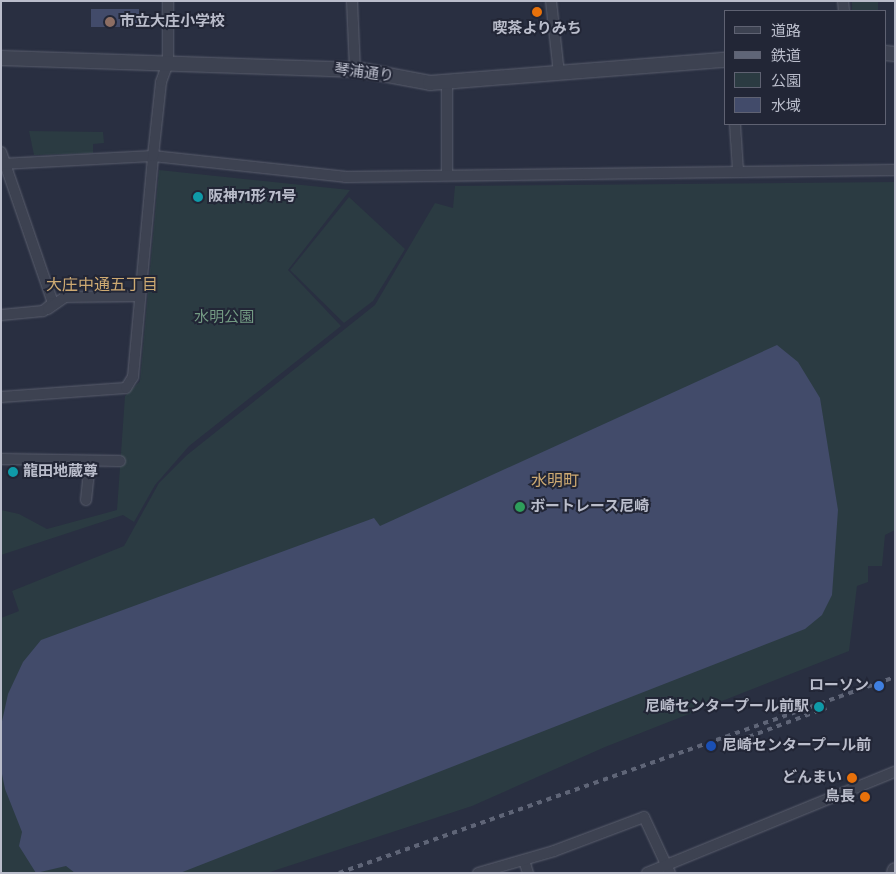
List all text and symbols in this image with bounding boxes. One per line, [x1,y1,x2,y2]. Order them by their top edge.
marker: 喫茶よりみち [531,6,543,18]
legend [724,10,886,125]
place label: 市立大庄小学校 [120,13,225,31]
marker: 市立大庄小学校 [104,16,116,28]
place label: 喫茶よりみち [492,20,582,38]
text: 道路 [771,22,801,40]
text: 鉄道 [771,47,801,65]
street label: 琴浦通り [333,60,395,86]
text: 公園 [771,72,801,90]
text: 水域 [771,97,801,115]
place label: 阪神71形 71号 [208,188,296,206]
marker: 阪神71形 71号 [192,191,204,203]
district label: 大庄中通五丁目 [46,275,158,295]
park label: 水明公園 [194,309,254,327]
place label: 龍田地蔵尊 [23,463,98,481]
marker: 龍田地蔵尊 [7,466,19,478]
district label: 水明町 [531,471,579,491]
place label: ボートレース尼崎 [530,498,650,516]
marker: ボートレース尼崎 [514,501,526,513]
place label: ローソン [809,677,869,695]
marker: ローソン [873,680,885,692]
place label: 尼崎センタープール前駅 [644,698,809,716]
marker: 尼崎センタープール前駅 [813,701,825,713]
place label: 尼崎センタープール前 [722,737,872,755]
marker: 尼崎センタープール前 [704,739,718,753]
place label: どんまい [782,769,842,787]
marker: どんまい [846,772,858,784]
place label: 鳥長 [825,788,855,806]
marker: 鳥長 [859,791,871,803]

